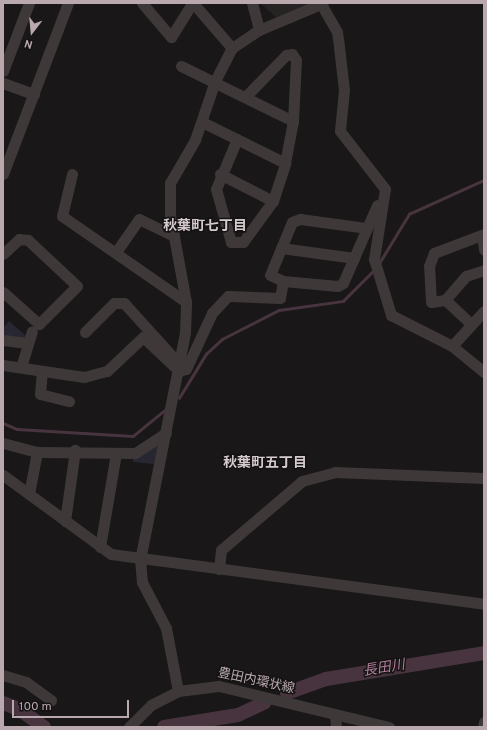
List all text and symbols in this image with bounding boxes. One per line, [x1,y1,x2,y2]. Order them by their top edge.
north arrow [12,12,52,52]
text: N [23,36,34,51]
district label: 秋葉町七丁目 [163,219,247,235]
district label: 秋葉町五丁目 [223,456,307,472]
water label: 長田川 [362,657,406,681]
street label: 豊田内環状線 [216,666,296,698]
scale bar [14,692,131,718]
text: 100 m [19,699,52,715]

